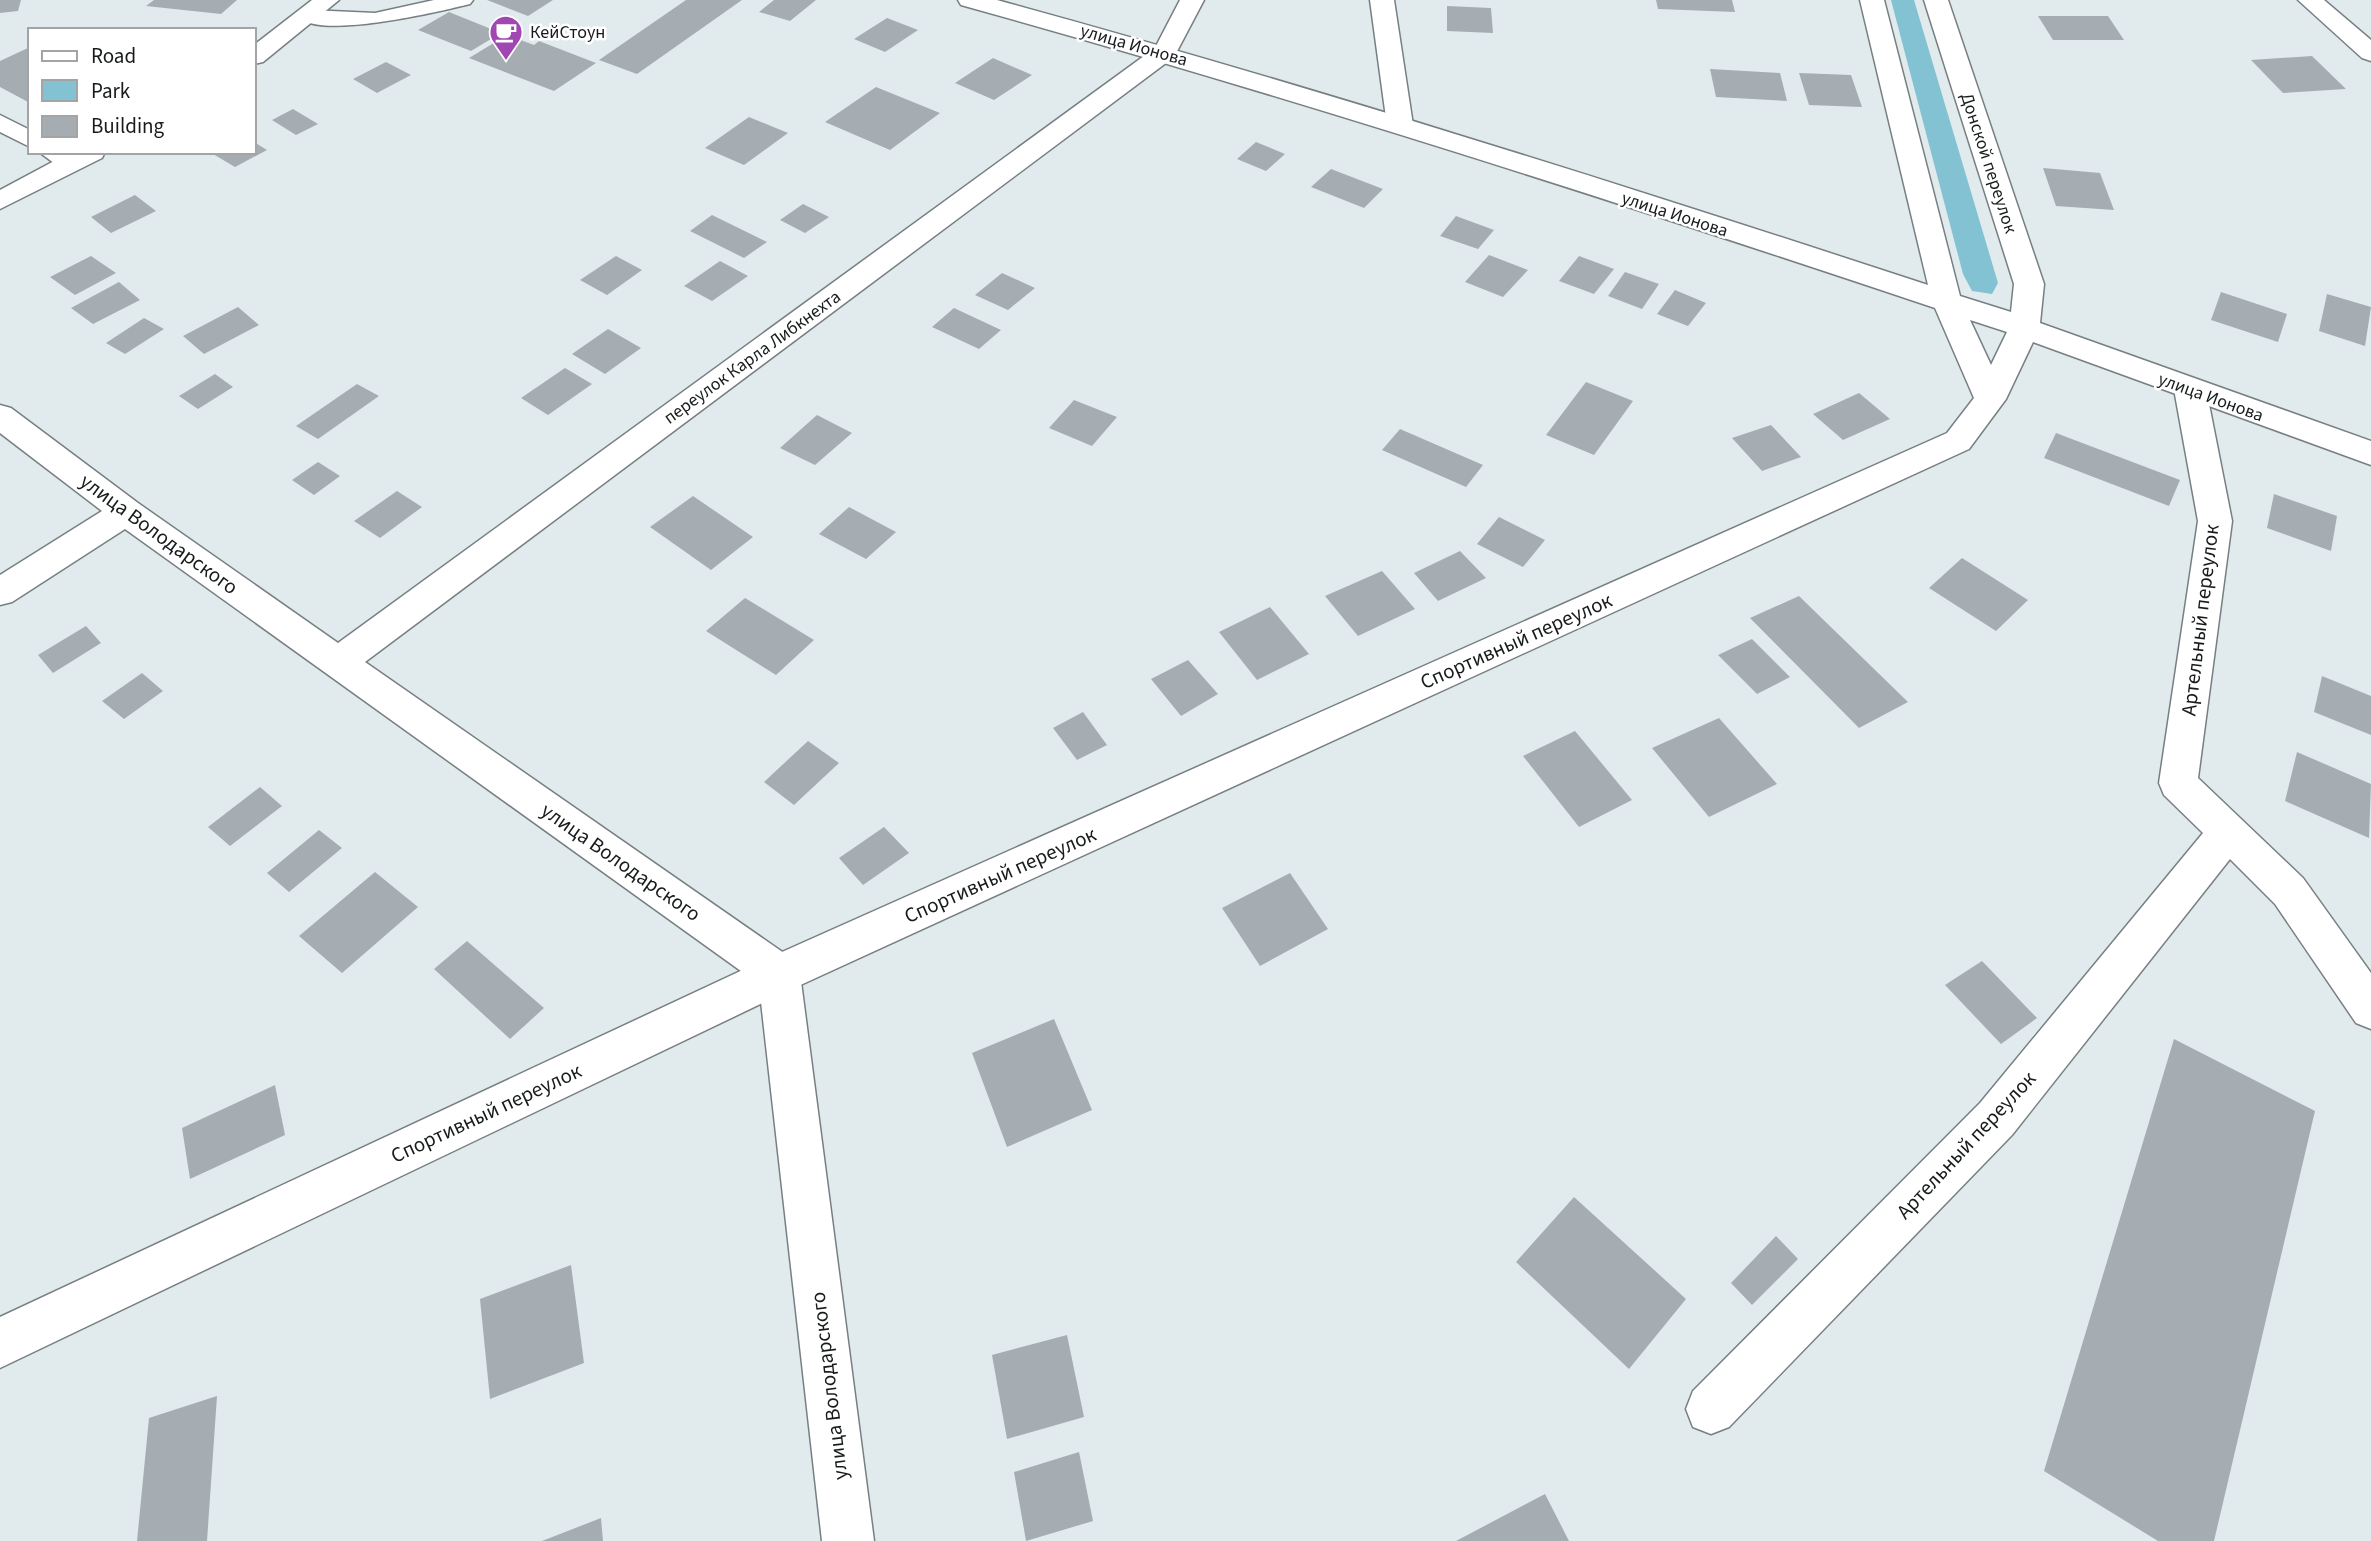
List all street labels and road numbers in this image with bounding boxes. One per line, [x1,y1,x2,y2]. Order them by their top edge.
street label: улица Ионова [1077,18,1190,73]
street label: Донской переулок [1954,90,2023,237]
street label: улица Ионова [1618,186,1731,243]
street label: переулок Карла Либкнехта [659,285,846,430]
street label: улица Ионова [2155,367,2267,428]
street label: улица Володарского [74,466,244,602]
street label: Артельный переулок [2173,522,2227,718]
street label: Спортивный переулок [1415,585,1617,697]
street label: улица Володарского [535,795,707,929]
street label: Спортивный переулок [899,819,1101,931]
street label: Спортивный переулок [386,1055,587,1170]
street label: Артельный переулок [1889,1064,2043,1226]
street label: улица Володарского [803,1290,855,1482]

